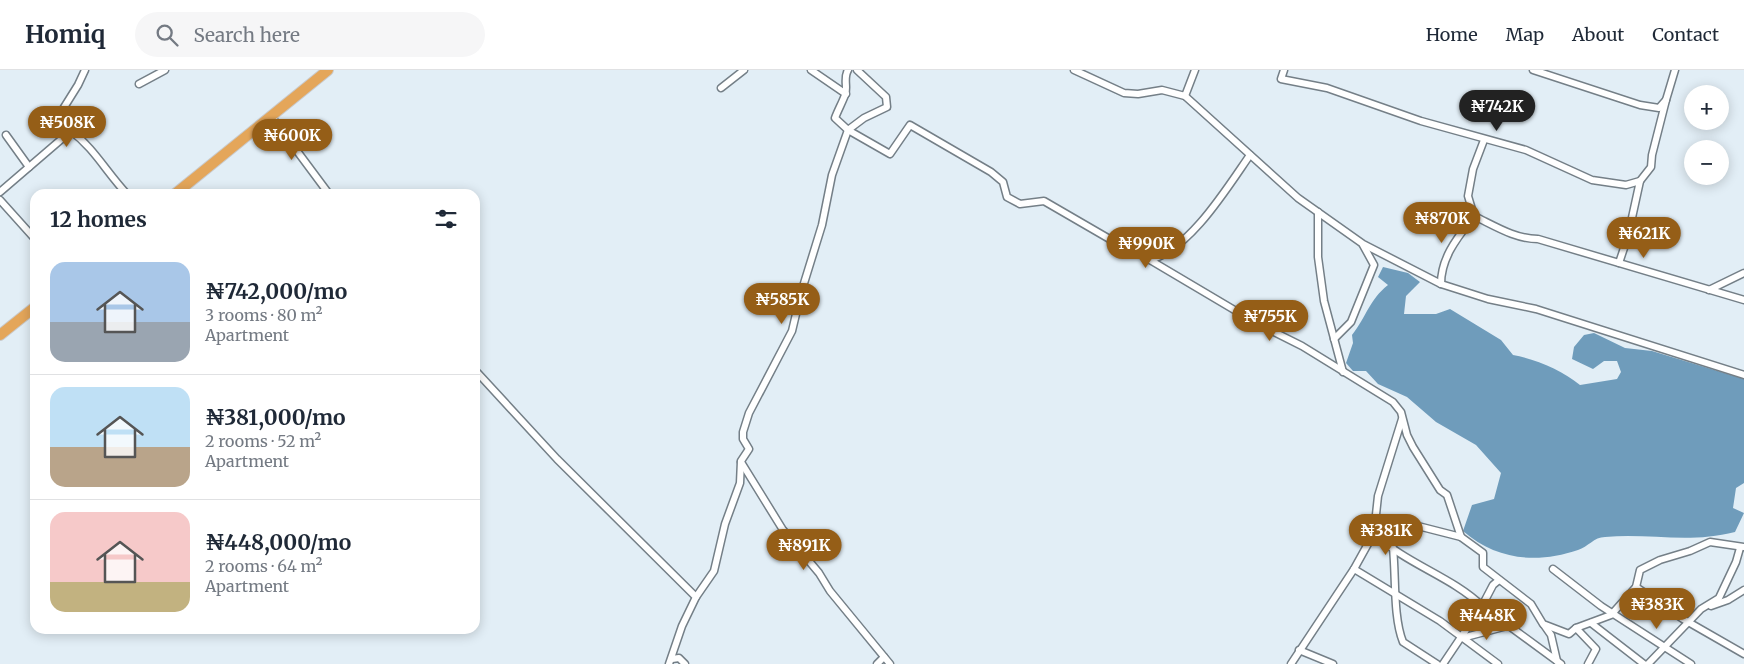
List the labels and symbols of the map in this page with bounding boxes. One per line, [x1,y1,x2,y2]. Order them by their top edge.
pin: ₦742K [1462,90,1532,132]
pin: ₦508K [32,106,102,148]
pin: ₦600K [257,118,327,161]
pin: ₦870K [1407,202,1477,244]
pin: ₦621K [1609,216,1679,259]
pin: ₦990K [1111,226,1181,269]
pin: ₦585K [747,282,817,325]
pin: ₦755K [1235,300,1305,342]
pin: ₦381K [1351,514,1421,556]
pin: ₦891K [769,528,839,571]
pin: ₦383K [1622,588,1692,630]
pin: ₦448K [1452,598,1522,641]

